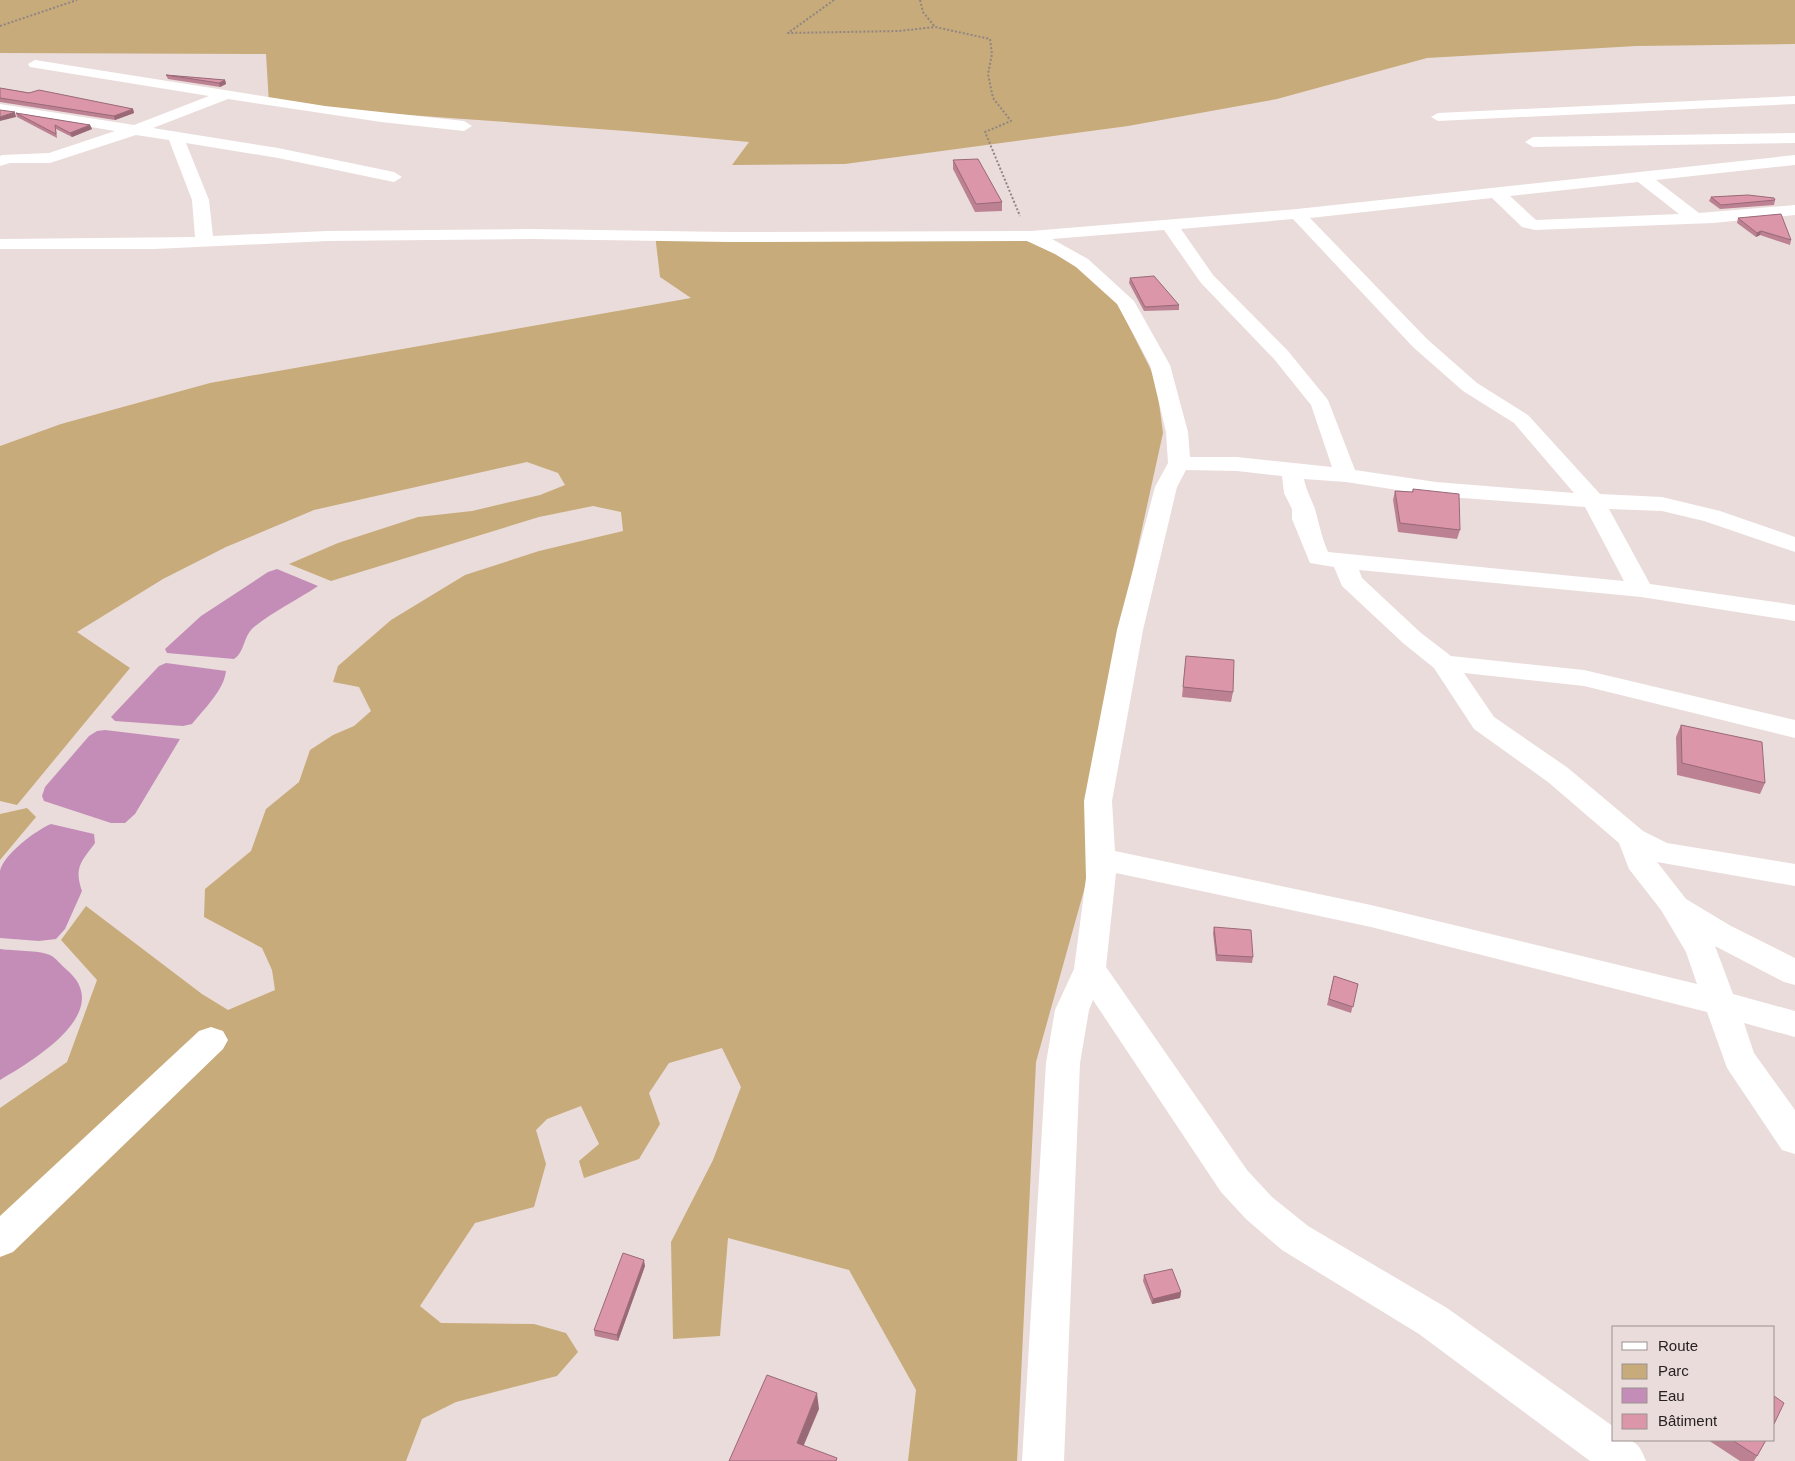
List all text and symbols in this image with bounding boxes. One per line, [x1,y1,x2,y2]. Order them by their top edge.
legend [1612,1326,1775,1441]
text: Route [1658,1337,1698,1354]
text: Parc [1658,1362,1689,1379]
text: Eau [1658,1387,1685,1404]
text: Bâtiment [1658,1412,1718,1429]

